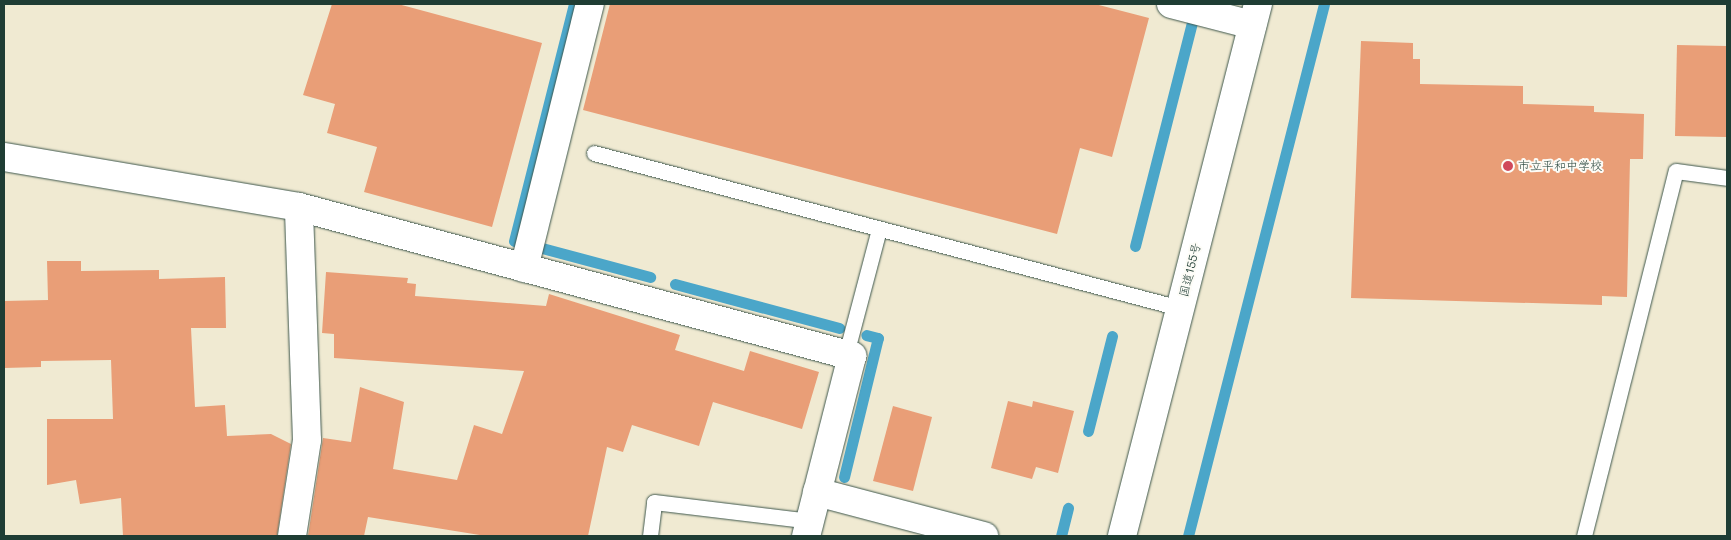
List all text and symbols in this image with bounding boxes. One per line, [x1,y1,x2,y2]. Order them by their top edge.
place label: 市立平和中学校 [1518,159,1602,173]
marker: 市立平和中学校 [1502,160,1514,172]
street label: 国道155号 [1176,241,1204,299]

